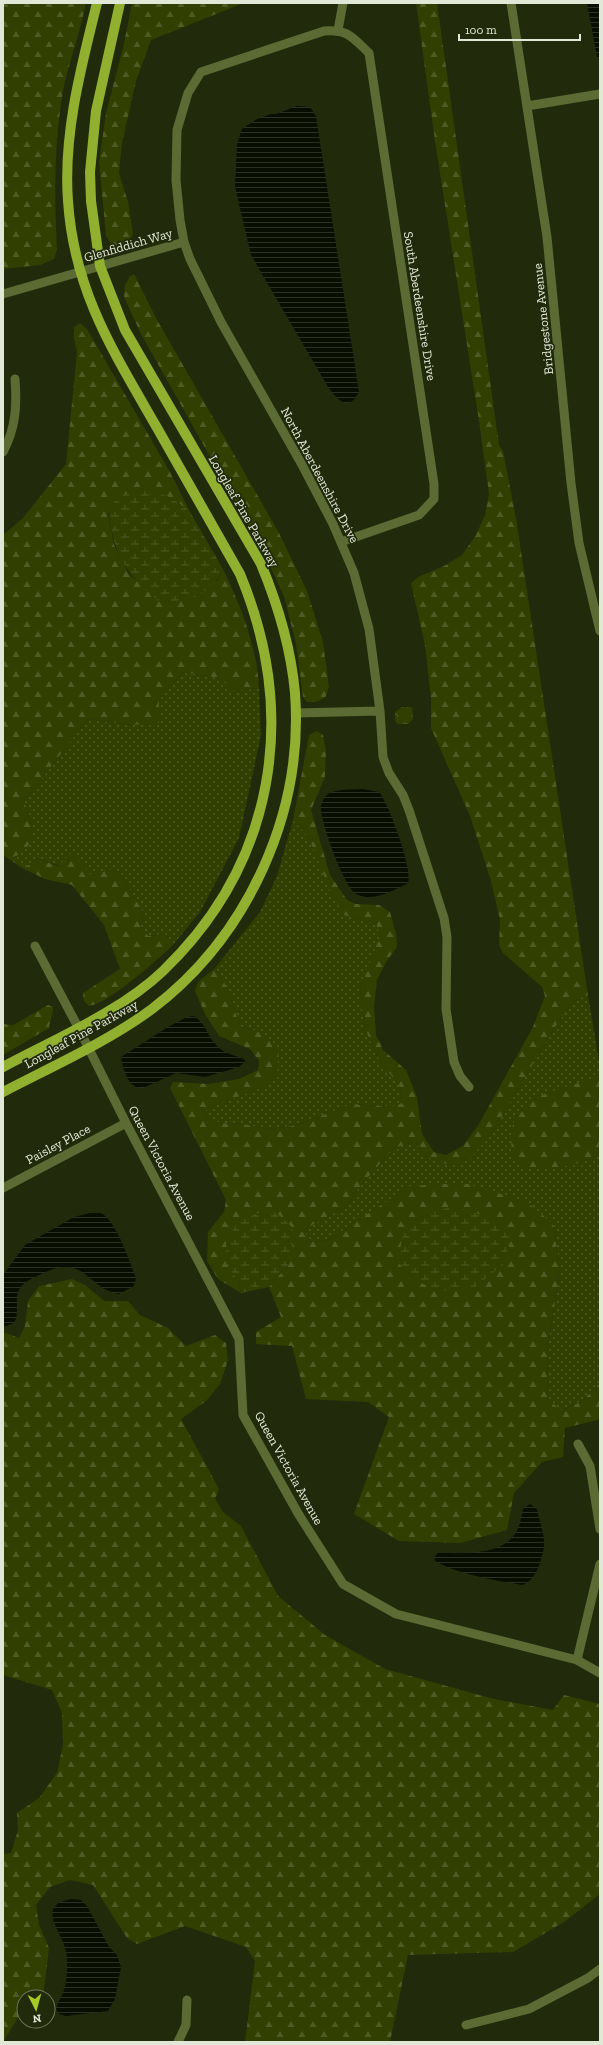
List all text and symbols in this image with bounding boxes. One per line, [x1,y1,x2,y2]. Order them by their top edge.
scale bar [459,16,580,42]
text: 100 m [465,23,497,37]
street label: Glenfiddich Way [82,225,174,265]
street label: South Aberdeenshire Drive [401,230,439,382]
street label: Bridgestone Avenue [530,263,556,375]
street label: North Aberdeenshire Drive [278,405,362,545]
street label: Longleaf Pine Parkway [206,452,282,570]
street label: Longleaf Pine Parkway [22,996,141,1071]
street label: Queen Victoria Avenue [125,1103,199,1223]
street label: Paisley Place [23,1121,93,1167]
street label: Queen Victoria Avenue [252,1409,326,1527]
north arrow [16,1989,56,2029]
text: N [32,2012,42,2025]

